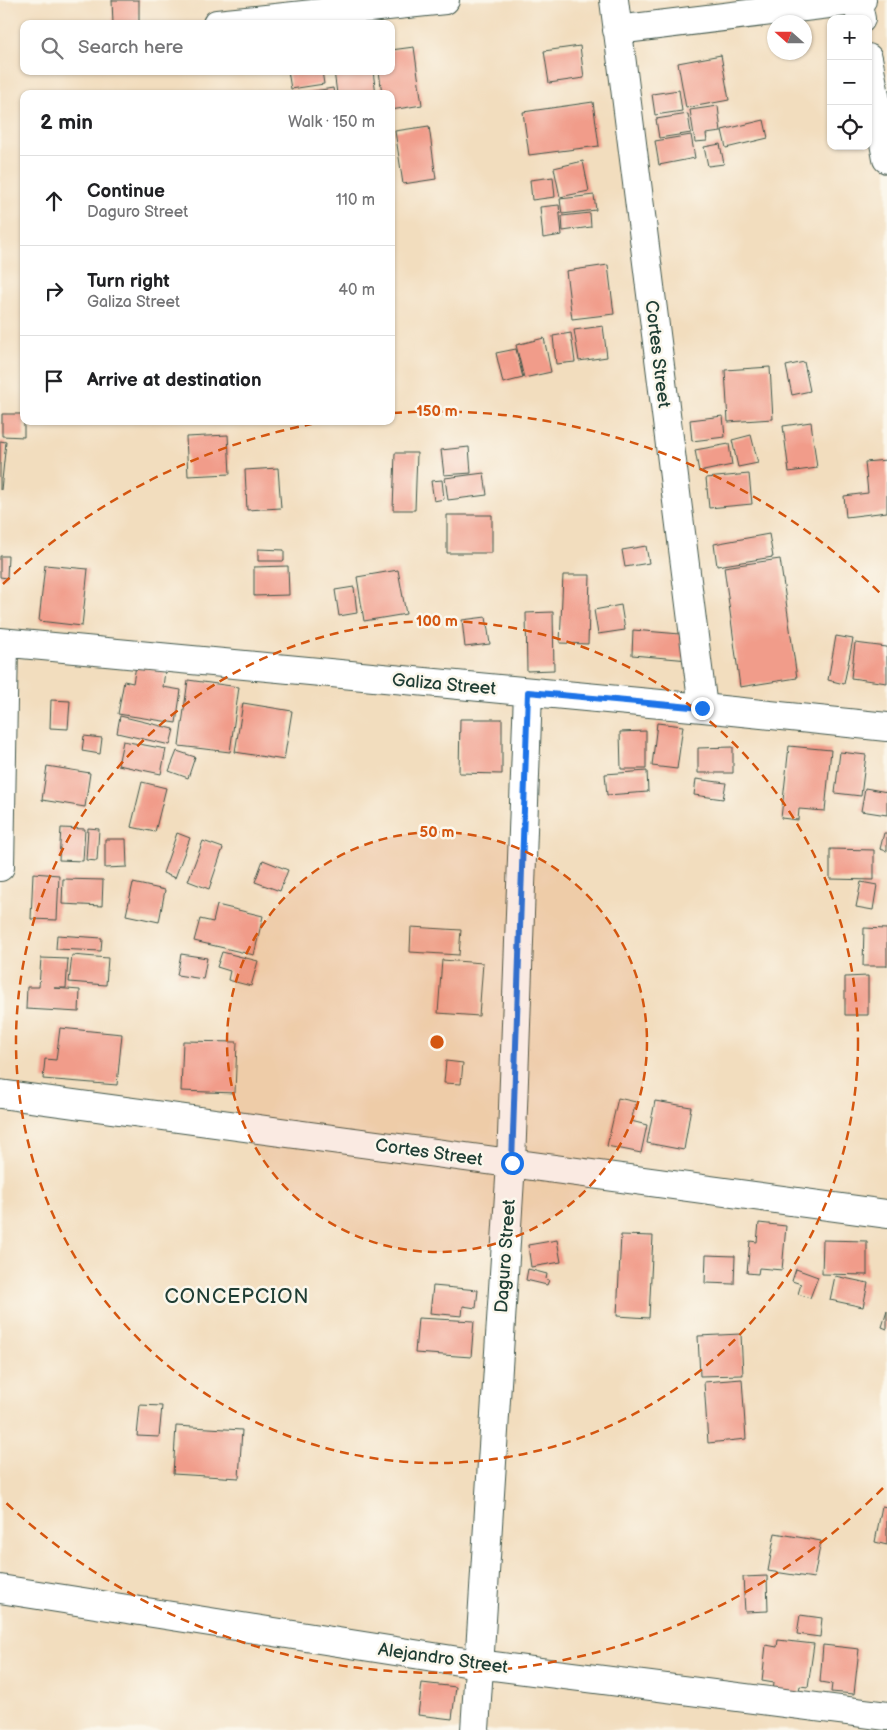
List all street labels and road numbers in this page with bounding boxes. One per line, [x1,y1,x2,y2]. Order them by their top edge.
street label: Cortes Street [640,299,675,410]
street label: Galiza Street [391,669,497,700]
street label: Cortes Street [374,1135,484,1170]
street label: Daguro Street [491,1198,520,1314]
street label: Alejandro Street [377,1639,510,1678]

